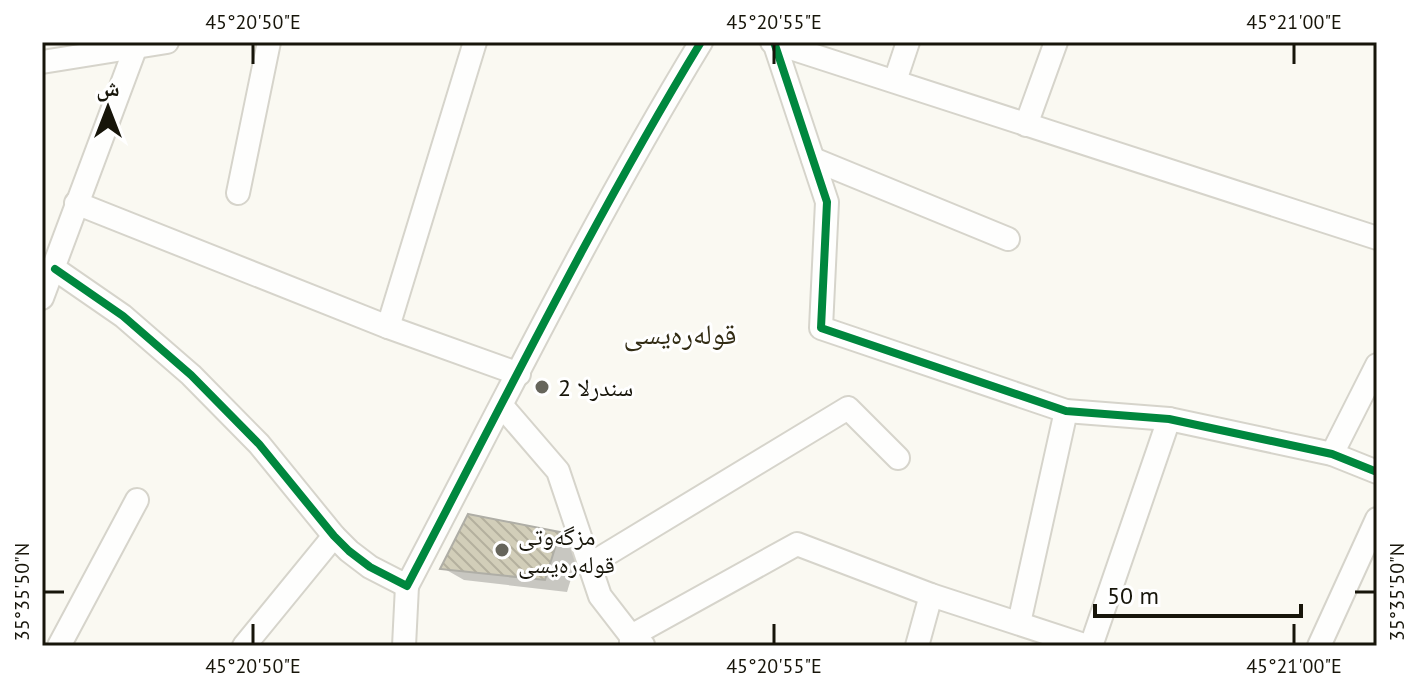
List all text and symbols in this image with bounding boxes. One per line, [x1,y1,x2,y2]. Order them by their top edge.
text: 45°20'50"E [205,9,301,35]
text: 45°20'55"E [726,9,822,35]
text: 45°21'00"E [1246,9,1342,35]
north arrow [68,68,148,148]
text: ش [96,74,120,102]
district label: قولەرەیسی [623,315,737,352]
place label: سندرلا 2 [558,372,633,403]
marker: سندرلا 2 [533,378,551,396]
place label: مزگەوتی قولەرەیسی [518,521,615,580]
marker: مزگەوتی قولەرەیسی [493,541,511,559]
text: 35°35'50"N [9,543,35,641]
text: 35°35'50"N [1384,543,1410,641]
scale bar [1095,568,1301,618]
text: 50 m [1107,580,1159,611]
text: 45°20'50"E [205,653,301,679]
text: 45°20'55"E [726,653,822,679]
text: 45°21'00"E [1246,653,1342,679]

